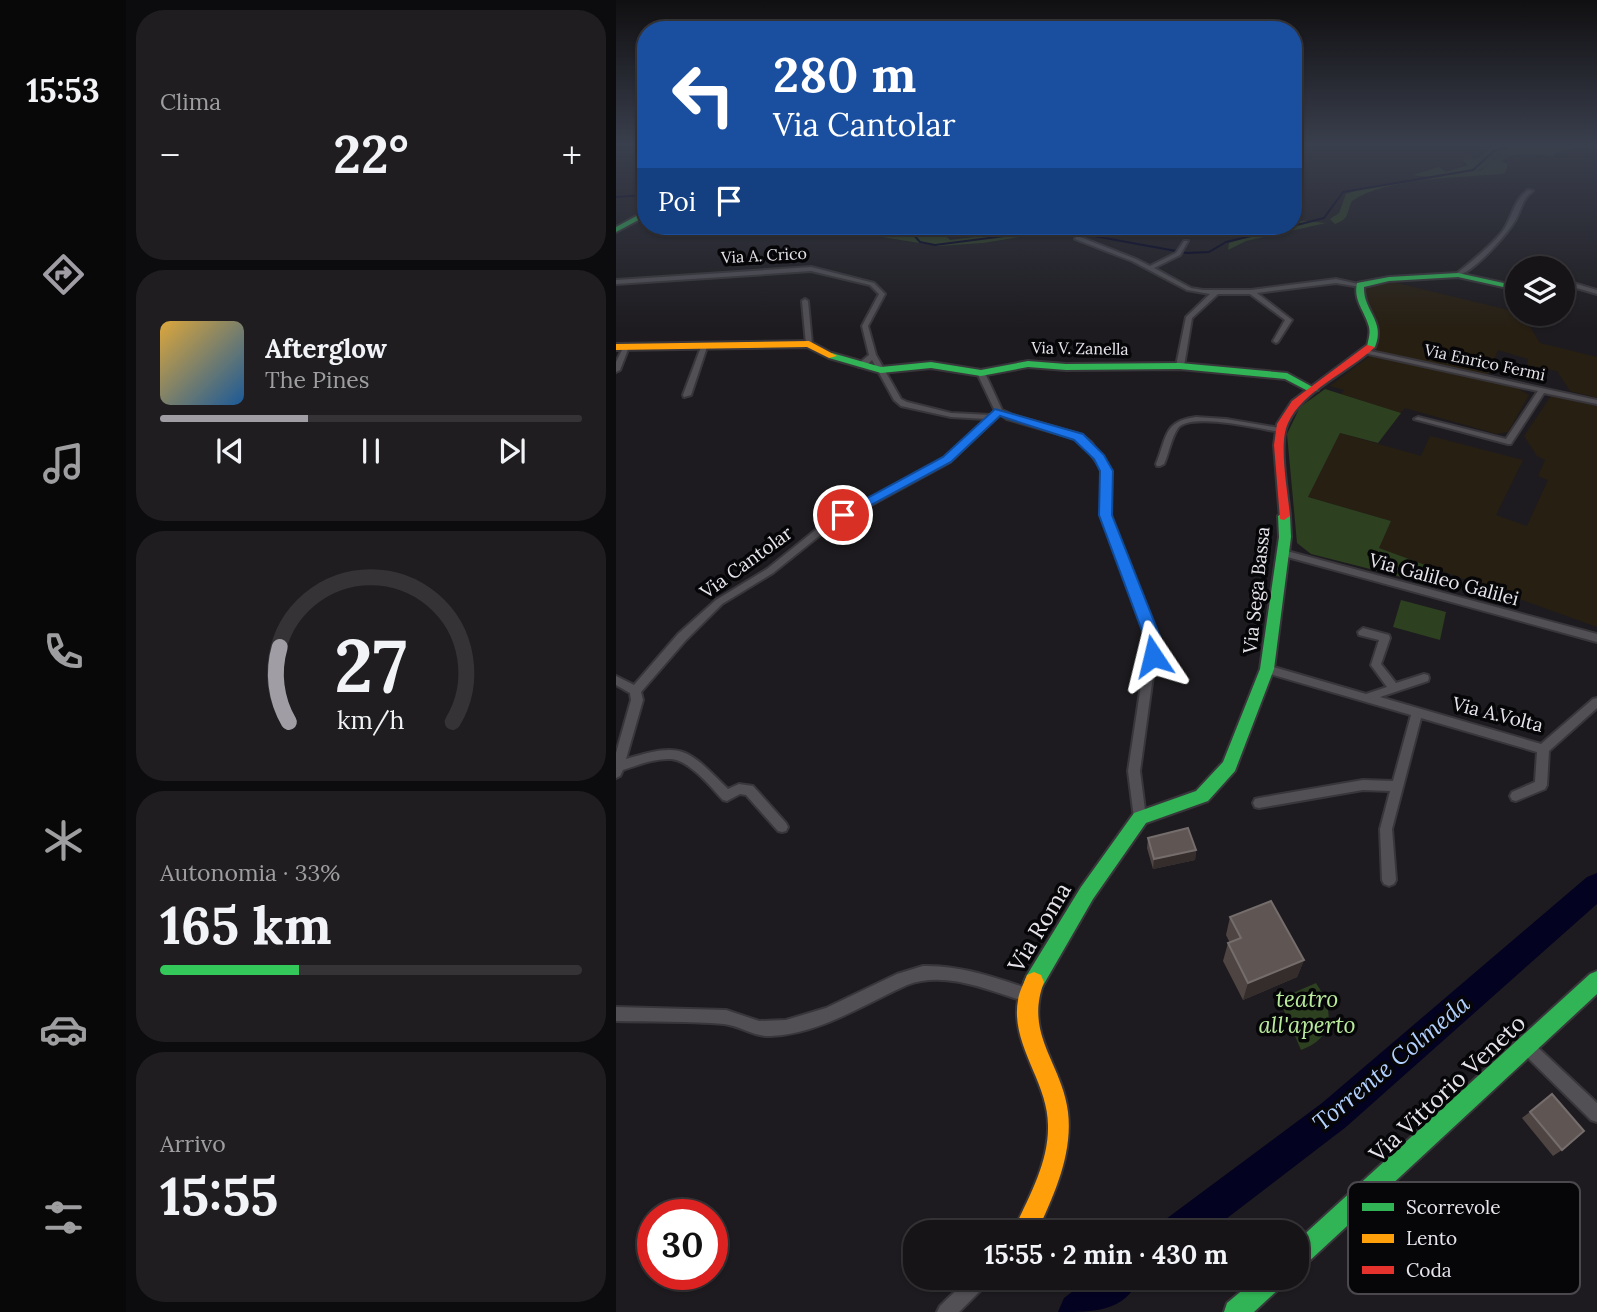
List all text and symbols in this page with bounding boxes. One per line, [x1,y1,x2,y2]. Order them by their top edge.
text: 280 m [773,43,916,105]
icon: left [658,49,749,140]
text: 15:53 [26,70,100,111]
text: Clima [160,87,221,116]
text: Via Cantolar [773,104,956,145]
text: 22° [333,121,409,187]
text: − [160,131,180,179]
text: + [562,131,582,179]
icon: arrive [710,182,748,220]
text: Poi [658,185,696,218]
street label: Via A. Crico [720,243,807,267]
icon: directions [39,250,88,299]
map controls [1505,256,1575,326]
button: layers [1505,256,1575,326]
text: Afterglow [265,332,387,365]
street label: Via V. Zanella [1030,337,1129,359]
street label: Via Enrico Fermi [1422,339,1547,385]
text: The Pines [265,365,370,394]
icon: previous [211,432,249,470]
icon: pause [352,432,390,470]
icon: next [493,432,531,470]
icon: music [39,439,88,488]
pin [813,485,873,545]
icon: arrive [824,496,862,534]
street label: Via Cantolar [694,520,798,604]
street label: Via Sega Bassa [1237,525,1275,656]
street label: Via Galileo Galilei [1366,547,1522,611]
text: 27 [335,619,407,712]
position arrow [1116,619,1190,693]
icon: phone [39,627,88,676]
street label: Via A.Volta [1449,691,1546,737]
text: km/h [337,704,405,736]
icon: climate [39,816,88,865]
text: Autonomia · 33% [160,858,340,887]
street label: Via Roma [1001,877,1077,978]
text: 165 km [160,892,332,958]
park label: teatro all'aperto [1258,984,1356,1039]
water label: Torrente Colmeda [1306,988,1477,1138]
icon: car [39,1005,88,1054]
street label: Via Vittorio Veneto [1362,1008,1531,1169]
text: Arrivo [160,1129,226,1158]
text: 15:55 [160,1163,278,1229]
legend [1348,1182,1580,1294]
icon: filters [39,1193,88,1242]
text: Scorrevole [1406,1195,1501,1219]
speed limit sign: 30 [637,1199,728,1290]
text: Lento [1406,1226,1457,1250]
text: 15:55 · 2 min · 430 m [984,1238,1228,1271]
text: Coda [1406,1258,1452,1282]

